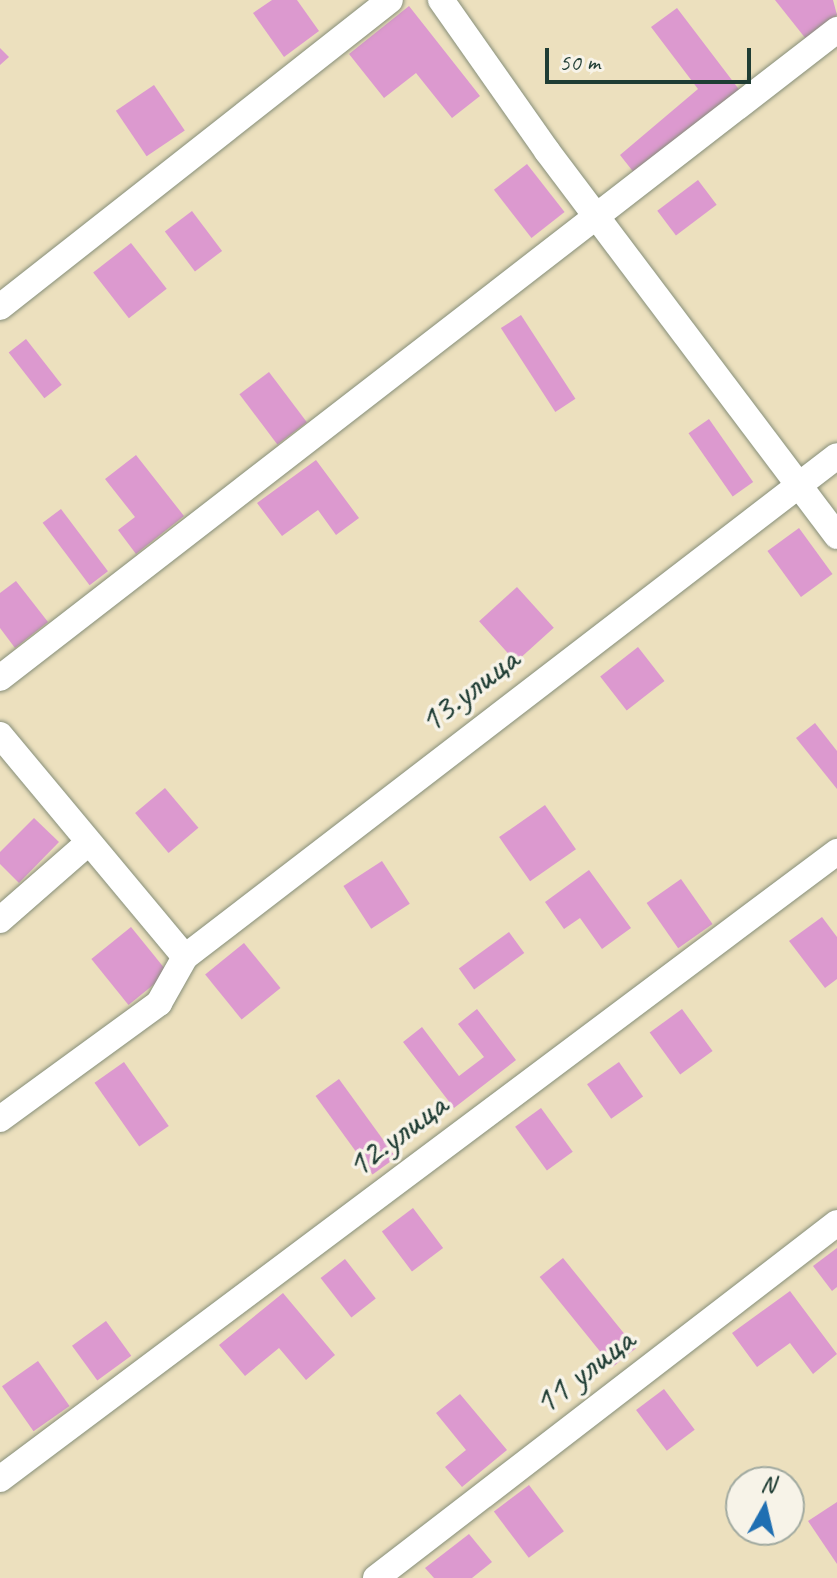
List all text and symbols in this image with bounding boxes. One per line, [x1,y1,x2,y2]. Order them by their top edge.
scale bar [549,32,755,82]
text: 50 m [559,47,600,77]
street label: 13.улица [409,637,527,743]
street label: 12.улица [336,1082,456,1188]
street label: 11 улица [523,1317,643,1425]
north arrow [725,1466,805,1546]
text: N [759,1469,777,1499]

